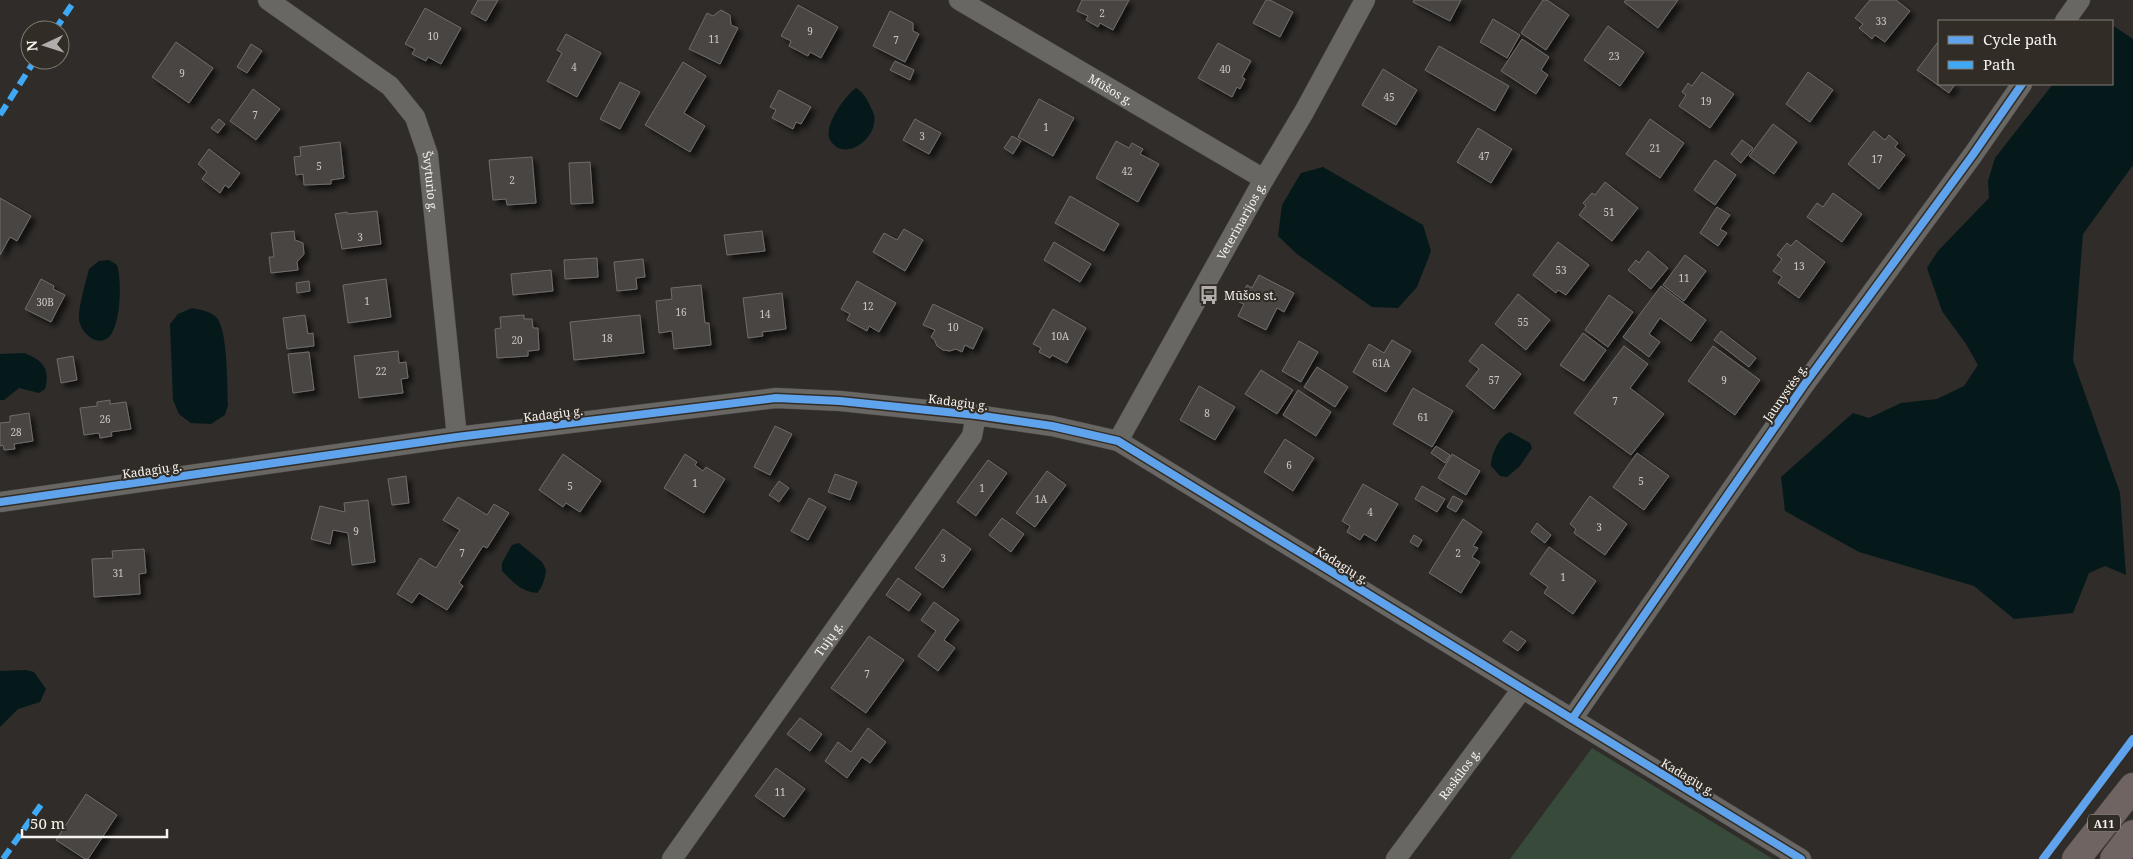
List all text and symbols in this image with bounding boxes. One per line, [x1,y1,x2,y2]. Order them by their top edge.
house number: 2 [1099,6,1105,20]
house number: 33 [1875,14,1887,28]
north arrow [20,20,70,70]
legend [1938,20,2113,85]
house number: 9 [807,24,813,38]
house number: 10 [427,29,439,43]
text: Cycle path [1983,29,2058,49]
house number: 11 [708,32,720,46]
house number: 7 [893,33,899,47]
text: N [22,40,41,52]
house number: 23 [1608,49,1620,63]
text: Path [1983,54,2016,74]
house number: 4 [571,60,577,74]
house number: 40 [1219,62,1231,76]
house number: 9 [179,66,185,80]
street label: Mūšos g. [1085,69,1136,109]
house number: 45 [1383,90,1395,104]
house number: 19 [1700,94,1712,108]
house number: 7 [252,108,258,122]
house number: 1 [1043,120,1049,134]
house number: 3 [919,129,925,143]
house number: 21 [1649,141,1661,155]
street label: Švyturio g. [419,149,442,213]
house number: 47 [1478,149,1490,163]
house number: 17 [1871,152,1883,166]
house number: 5 [316,159,322,173]
house number: 42 [1121,164,1133,178]
house number: 2 [509,173,515,187]
street label: Veterinarijos g. [1212,179,1269,263]
house number: 51 [1603,205,1615,219]
house number: 3 [357,230,363,244]
house number: 13 [1793,259,1805,273]
house number: 53 [1555,263,1567,277]
house number: 11 [1678,271,1690,285]
bus stop icon: Mūšos st. [1198,284,1220,306]
place label: Mūšos st. [1224,287,1276,304]
house number: 1 [364,294,370,308]
house number: 30B [36,295,54,309]
house number: 12 [862,299,874,313]
house number: 16 [675,305,687,319]
house number: 14 [759,307,771,321]
house number: 55 [1517,315,1529,329]
house number: 10 [947,320,959,334]
house number: 10A [1051,329,1070,343]
house number: 18 [601,331,613,345]
house number: 20 [511,333,523,347]
house number: 61A [1372,356,1391,370]
street label: Jaunystės g. [1758,361,1811,426]
house number: 22 [375,364,387,378]
house number: 57 [1488,373,1500,387]
house number: 9 [1721,373,1727,387]
street label: Kadagių g. [927,390,989,414]
house number: 7 [1612,394,1618,408]
street label: Kadagių g. [522,402,584,426]
house number: 8 [1204,406,1210,420]
house number: 61 [1417,410,1429,424]
house number: 26 [99,412,111,426]
house number: 28 [10,425,22,439]
street label: Kadagių g. [121,457,183,483]
house number: 6 [1286,458,1292,472]
house number: 5 [1638,474,1644,488]
house number: 1 [692,476,698,490]
house number: 5 [567,479,573,493]
house number: 1 [979,481,985,495]
house number: 1A [1035,492,1048,506]
house number: 4 [1367,505,1373,519]
house number: 3 [1596,520,1602,534]
house number: 9 [353,524,359,538]
street label: Kadagių g. [1312,542,1372,588]
house number: 7 [459,546,465,560]
house number: 2 [1455,546,1461,560]
house number: 3 [940,551,946,565]
house number: 31 [112,566,124,580]
house number: 1 [1560,570,1566,584]
street label: Tujų g. [810,618,846,660]
house number: 7 [864,667,870,681]
street label: Raskilos g. [1435,745,1484,803]
street label: Kadagių g. [1658,754,1718,800]
house number: 11 [774,785,786,799]
scale bar [22,806,168,838]
text: 50 m [30,813,65,833]
road number: A11 [2088,814,2120,831]

